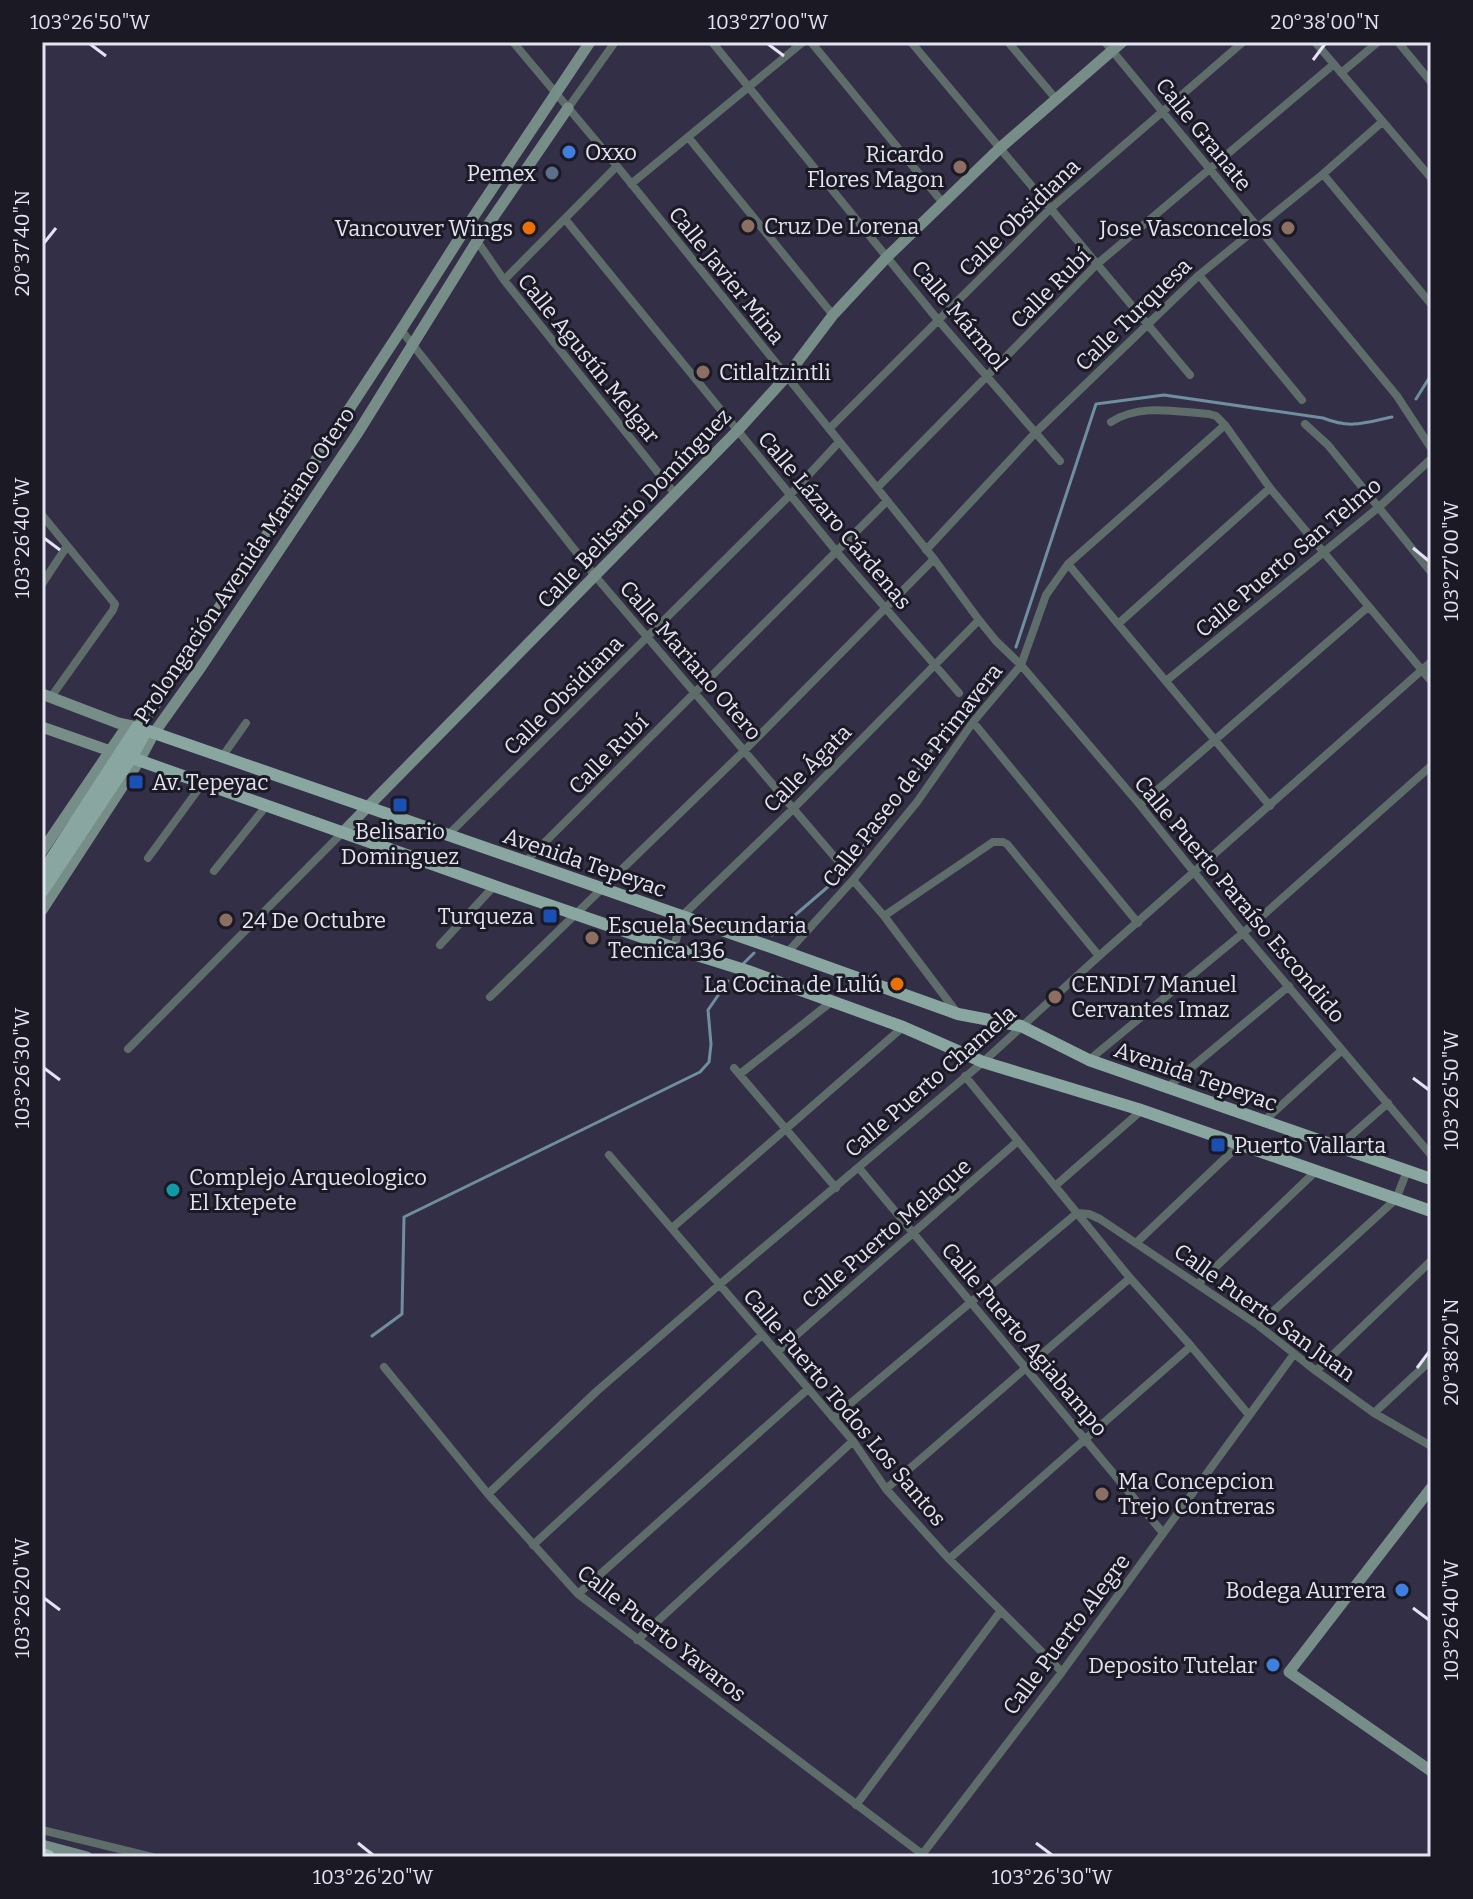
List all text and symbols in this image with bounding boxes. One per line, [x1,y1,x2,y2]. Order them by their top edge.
text: 103°26'50"W [30,10,151,34]
text: 103°27'00"W [708,10,829,34]
text: 20°38'00"N [1271,10,1380,34]
street label: Calle Granate [1150,72,1257,196]
place label: Oxxo [585,139,637,166]
place label: Ricardo Flores Magon [807,141,944,193]
marker: Oxxo [560,143,578,161]
street label: Calle Obsidiana [953,153,1086,282]
marker: Ricardo Flores Magon [951,158,969,176]
place label: Pemex [467,160,536,187]
marker: Pemex [543,164,561,182]
text: 20°37'40"N [10,190,34,296]
street label: Calle Javier Mina [663,201,790,350]
place label: Cruz De Lorena [764,213,919,240]
place label: Vancouver Wings [335,215,513,242]
place label: Jose Vasconcelos [1099,215,1272,242]
marker: Cruz De Lorena [739,217,757,235]
marker: Vancouver Wings [520,219,538,237]
marker: Jose Vasconcelos [1279,219,1297,237]
street label: Calle Rubí [1005,242,1096,334]
street label: Calle Turquesa [1070,252,1197,377]
street label: Calle Mármol [906,255,1014,376]
street label: Calle Agustín Melgar [512,268,666,449]
place label: Citlaltzintli [719,359,831,386]
marker: Citlaltzintli [694,363,712,381]
street label: Prolongación Avenida Mariano Otero [128,402,361,728]
street label: Calle Belisario Domínguez [532,403,737,614]
street label: Calle Lázaro Cárdenas [752,426,917,615]
street label: Calle Puerto San Telmo [1190,472,1387,643]
text: 103°26'40"W [10,477,34,599]
text: 103°27'00"W [1439,500,1463,621]
street label: Calle Mariano Otero [614,575,767,746]
street label: Calle Obsidiana [498,630,629,761]
street label: Calle Paseo de la Primavera [817,658,1008,893]
street label: Calle Rubí [563,708,654,800]
street label: Calle Ágata [758,719,857,818]
place label: Av. Tepeyac [152,769,269,796]
street label: Calle Puerto Paraíso Escondido [1128,770,1351,1028]
marker: Av. Tepeyac [127,773,145,791]
marker: Belisario Dominguez [391,796,409,814]
place label: Belisario Dominguez [341,818,459,870]
street label: Avenida Tepeyac [500,822,670,903]
place label: Turqueza [438,903,534,930]
place label: 24 De Octubre [242,907,386,934]
marker: Turqueza [541,907,559,925]
marker: 24 De Octubre [217,911,235,929]
place label: Escuela Secundaria Tecnica 136 [608,912,807,964]
marker: Escuela Secundaria Tecnica 136 [583,929,601,947]
place label: La Cocina de Lulú [704,971,881,998]
place label: CENDI 7 Manuel Cervantes Imaz [1071,971,1237,1023]
marker: La Cocina de Lulú [888,975,906,993]
marker: CENDI 7 Manuel Cervantes Imaz [1046,988,1064,1006]
street label: Calle Puerto Chamela [839,1000,1022,1163]
text: 103°26'30"W [10,1007,34,1128]
text: 103°26'50"W [1439,1029,1463,1150]
street label: Avenida Tepeyac [1111,1036,1281,1117]
place label: Puerto Vallarta [1234,1132,1386,1159]
marker: Puerto Vallarta [1209,1136,1227,1154]
street label: Calle Puerto Melaque [796,1152,977,1314]
place label: Complejo Arqueologico El Ixtepete [189,1164,427,1216]
marker: Complejo Arqueologico El Ixtepete [164,1181,182,1199]
street label: Calle Puerto Agiabampo [936,1237,1114,1442]
street label: Calle Puerto San Juan [1169,1238,1361,1387]
street label: Calle Puerto Todos Los Santos [737,1283,952,1532]
text: 20°38'20"N [1439,1298,1463,1406]
place label: Ma Concepcion Trejo Contreras [1118,1468,1275,1520]
marker: Ma Concepcion Trejo Contreras [1093,1485,1111,1503]
text: 103°26'20"W [10,1537,34,1658]
street label: Calle Puerto Alegre [997,1548,1136,1720]
street label: Calle Puerto Yavaros [572,1559,752,1708]
text: 103°26'40"W [1439,1559,1463,1681]
place label: Bodega Aurrera [1226,1577,1386,1604]
marker: Bodega Aurrera [1393,1581,1411,1599]
place label: Deposito Tutelar [1088,1652,1257,1679]
marker: Deposito Tutelar [1264,1656,1282,1674]
text: 103°26'20"W [313,1865,434,1889]
text: 103°26'30"W [992,1865,1113,1889]

